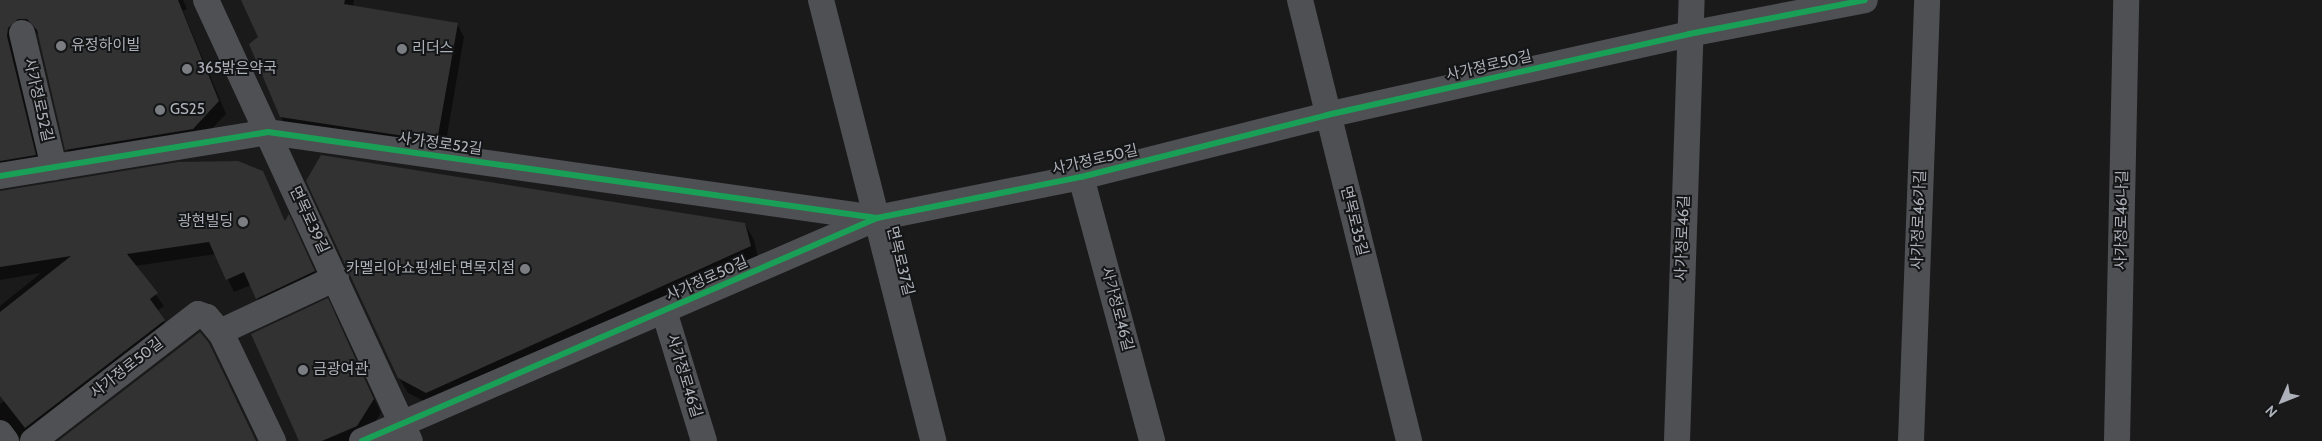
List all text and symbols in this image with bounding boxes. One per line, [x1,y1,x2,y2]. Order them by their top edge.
place label: 유정하이빌 [71,37,140,55]
marker: 유정하이빌 [55,40,67,52]
place label: 리더스 [412,40,453,58]
marker: 리더스 [396,43,408,55]
street label: 사가정로50길 [1444,47,1534,85]
street label: 사가정로52길 [20,57,56,143]
place label: 365밝은약국 [197,60,277,78]
marker: 365밝은약국 [181,63,193,75]
place label: GS25 [170,101,205,119]
marker: GS25 [154,104,166,116]
street label: 사가정로52길 [397,129,483,159]
street label: 사가정로50길 [1050,141,1140,179]
street label: 사가정로46가길 [1908,170,1930,270]
street label: 사가정로46나길 [2112,170,2132,270]
street label: 면목로39길 [286,184,332,256]
street label: 면목로35길 [1337,184,1371,258]
street label: 사가정로46길 [1673,195,1693,281]
place label: 광현빌딩 [178,213,233,231]
marker: 광현빌딩 [237,216,249,228]
street label: 면목로37길 [883,224,917,298]
street label: 사가정로50길 [663,253,751,305]
place label: 카멜리아쇼핑센타 면목지점 [346,260,515,278]
marker: 카멜리아쇼핑센타 면목지점 [519,263,531,275]
street label: 사가정로46길 [1097,265,1137,353]
street label: 사가정로46길 [663,332,705,420]
street label: 사가정로50길 [87,334,167,402]
place label: 금광여관 [313,361,368,379]
marker: 금광여관 [297,364,309,376]
north arrow [2257,376,2307,426]
text: N [2261,402,2281,421]

